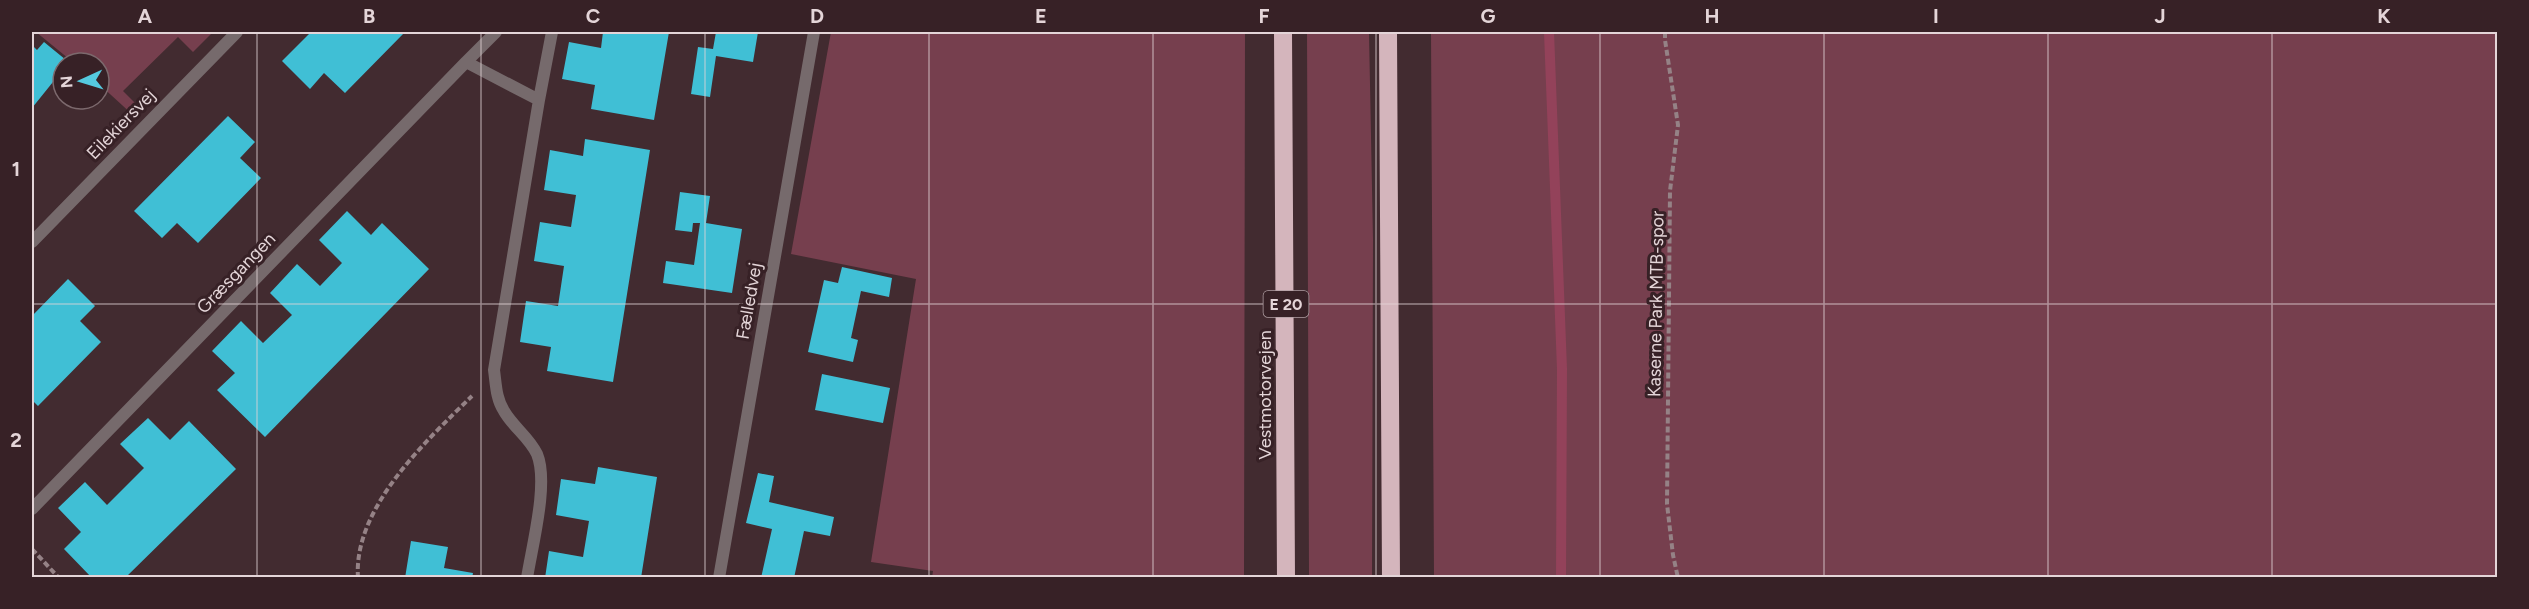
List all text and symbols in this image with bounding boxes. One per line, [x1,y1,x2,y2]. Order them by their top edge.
text: A [138,4,153,28]
text: B [363,4,375,28]
text: C [586,4,600,28]
text: D [810,4,824,28]
text: E [1035,4,1047,28]
text: F [1258,4,1270,28]
text: G [1481,4,1496,28]
text: H [1705,4,1720,28]
text: I [1933,4,1939,28]
text: J [2154,4,2166,28]
text: K [2377,4,2391,28]
north arrow [51,51,111,111]
text: N [57,75,76,89]
street label: Eilekiersvej [82,84,160,164]
text: 1 [12,157,20,181]
street label: Kaserne Park MTB-spor [1643,211,1669,397]
street label: Græsgangen [192,228,280,318]
street label: Fælledvej [731,261,767,341]
road number: E 20 [1264,291,1308,317]
street label: Vestmotorvejen [1254,330,1276,460]
text: 2 [10,428,22,452]

